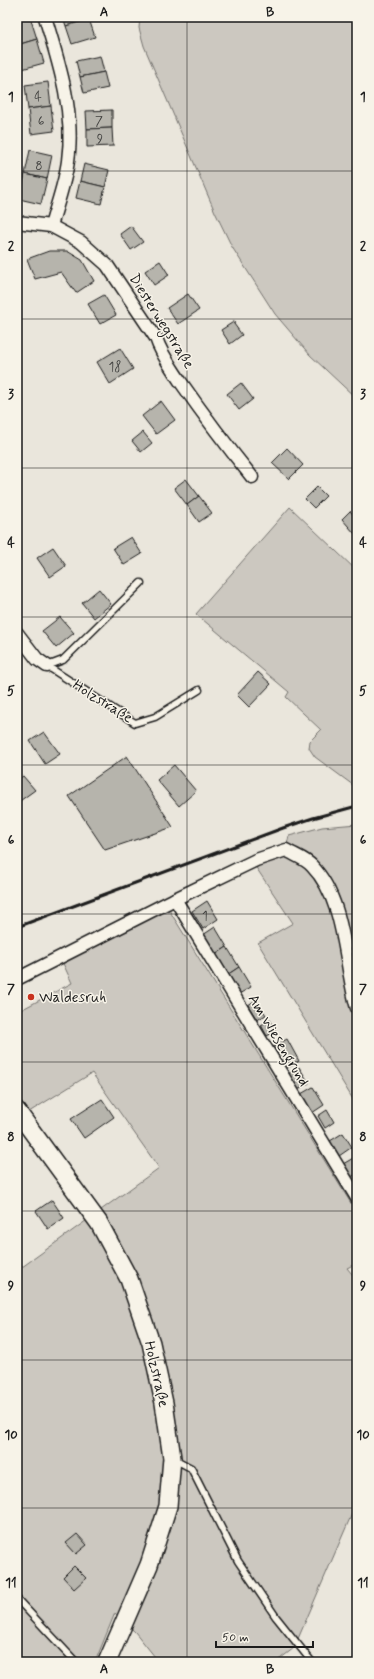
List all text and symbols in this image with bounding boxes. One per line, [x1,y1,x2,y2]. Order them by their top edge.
text: A [100,4,108,21]
text: B [266,4,275,21]
text: 1 [8,89,14,106]
house number: 4 [34,89,42,106]
text: 1 [360,89,366,106]
house number: 6 [38,113,45,130]
house number: 7 [95,113,103,130]
house number: 9 [97,131,103,148]
house number: 8 [35,158,43,175]
text: 2 [8,238,15,255]
text: 2 [360,238,367,255]
street label: Diesterwegstraße [123,270,198,374]
house number: 18 [109,359,121,376]
text: 3 [8,386,14,403]
text: 3 [360,386,366,403]
text: 4 [7,535,15,552]
text: 4 [359,535,367,552]
street label: Holzstraße [69,675,136,728]
text: 5 [7,683,15,700]
text: 5 [359,683,367,700]
text: 6 [8,832,15,849]
text: 6 [360,832,367,849]
house number: 1 [202,908,208,925]
text: 7 [7,981,15,998]
text: 7 [359,981,367,998]
place label: Waldesruh [39,988,107,1008]
street label: Am Wiesengrund [242,991,314,1091]
marker: Waldesruh [26,992,36,1002]
text: 8 [7,1129,15,1146]
text: 8 [359,1129,367,1146]
text: 9 [8,1278,15,1295]
text: 9 [360,1278,367,1295]
street label: Holzstraße [139,1339,173,1409]
text: 10 [4,1427,18,1444]
text: 10 [356,1427,370,1444]
text: 11 [5,1575,17,1592]
text: 11 [357,1575,369,1592]
scale bar [216,1623,313,1649]
text: 50 m [222,1630,249,1646]
text: A [100,1661,108,1678]
text: B [266,1661,275,1678]

